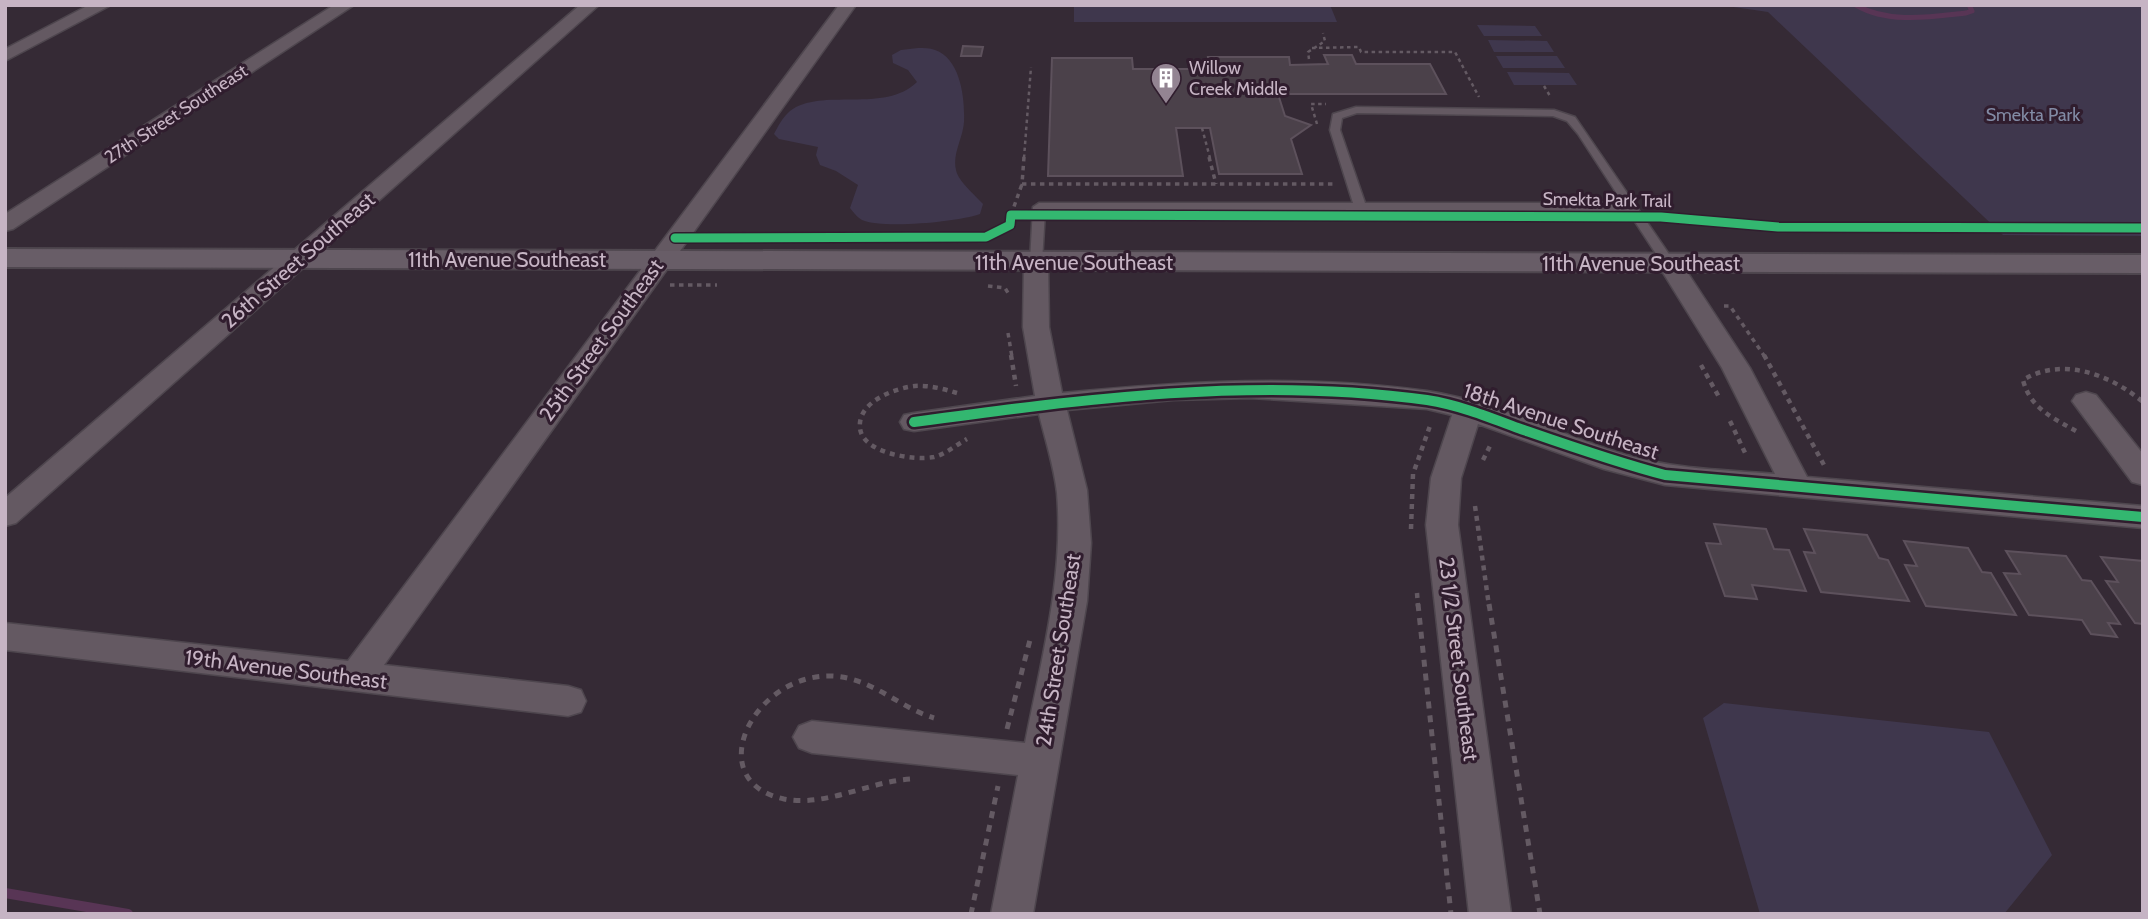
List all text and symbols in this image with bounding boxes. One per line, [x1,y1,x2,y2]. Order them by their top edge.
place label: Willow Creek Middle [1189,57,1288,100]
street label: 27th Street Southeast [101,60,251,168]
building icon: Willow Creek Middle [1149,61,1183,105]
park label: Smekta Park [1986,104,2081,126]
street label: 26th Street Southeast [216,187,380,333]
street label: Smekta Park Trail [1542,188,1672,212]
street label: 11th Avenue Southeast [408,247,606,272]
street label: 11th Avenue Southeast [975,250,1173,275]
street label: 11th Avenue Southeast [1542,251,1740,276]
street label: 25th Street Southeast [534,254,668,426]
street label: 18th Avenue Southeast [1460,378,1662,464]
street label: 24th Street Southeast [1030,552,1086,748]
street label: 23 1/2 Street Southeast [1434,556,1484,762]
street label: 19th Avenue Southeast [184,644,388,694]

